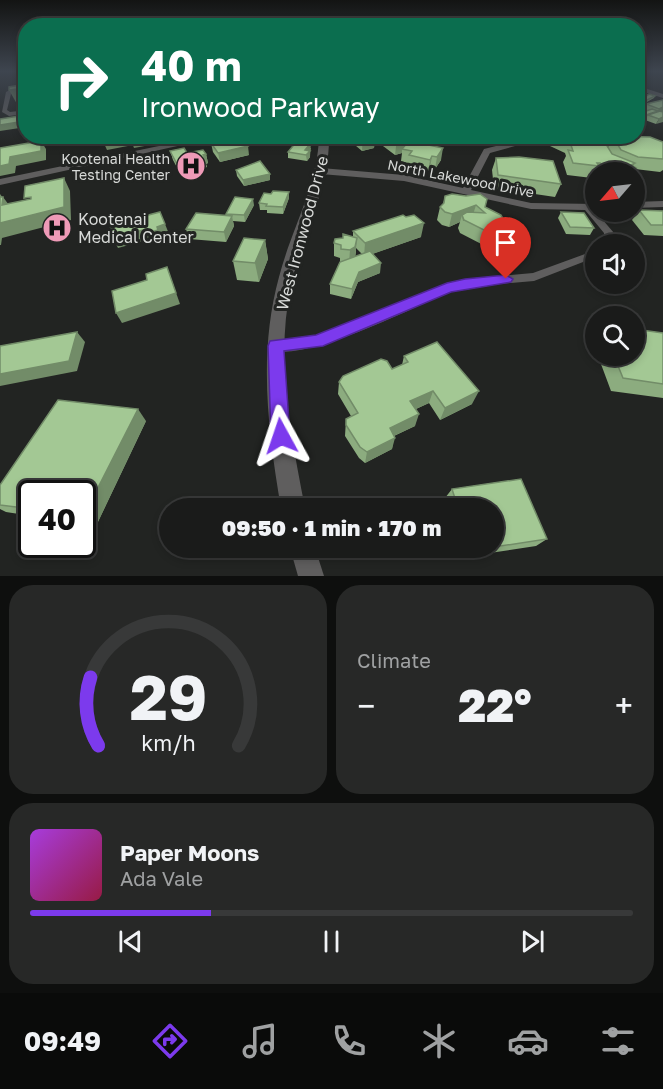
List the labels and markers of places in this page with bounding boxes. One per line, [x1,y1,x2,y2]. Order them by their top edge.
place label: Kootenai Health Testing Center [61,150,171,183]
hospital icon: Kootenai Health Testing Center [175,150,207,182]
place label: Kootenai Medical Center [78,209,194,247]
hospital icon: Kootenai Medical Center [41,212,73,244]
pin [480,217,531,279]

